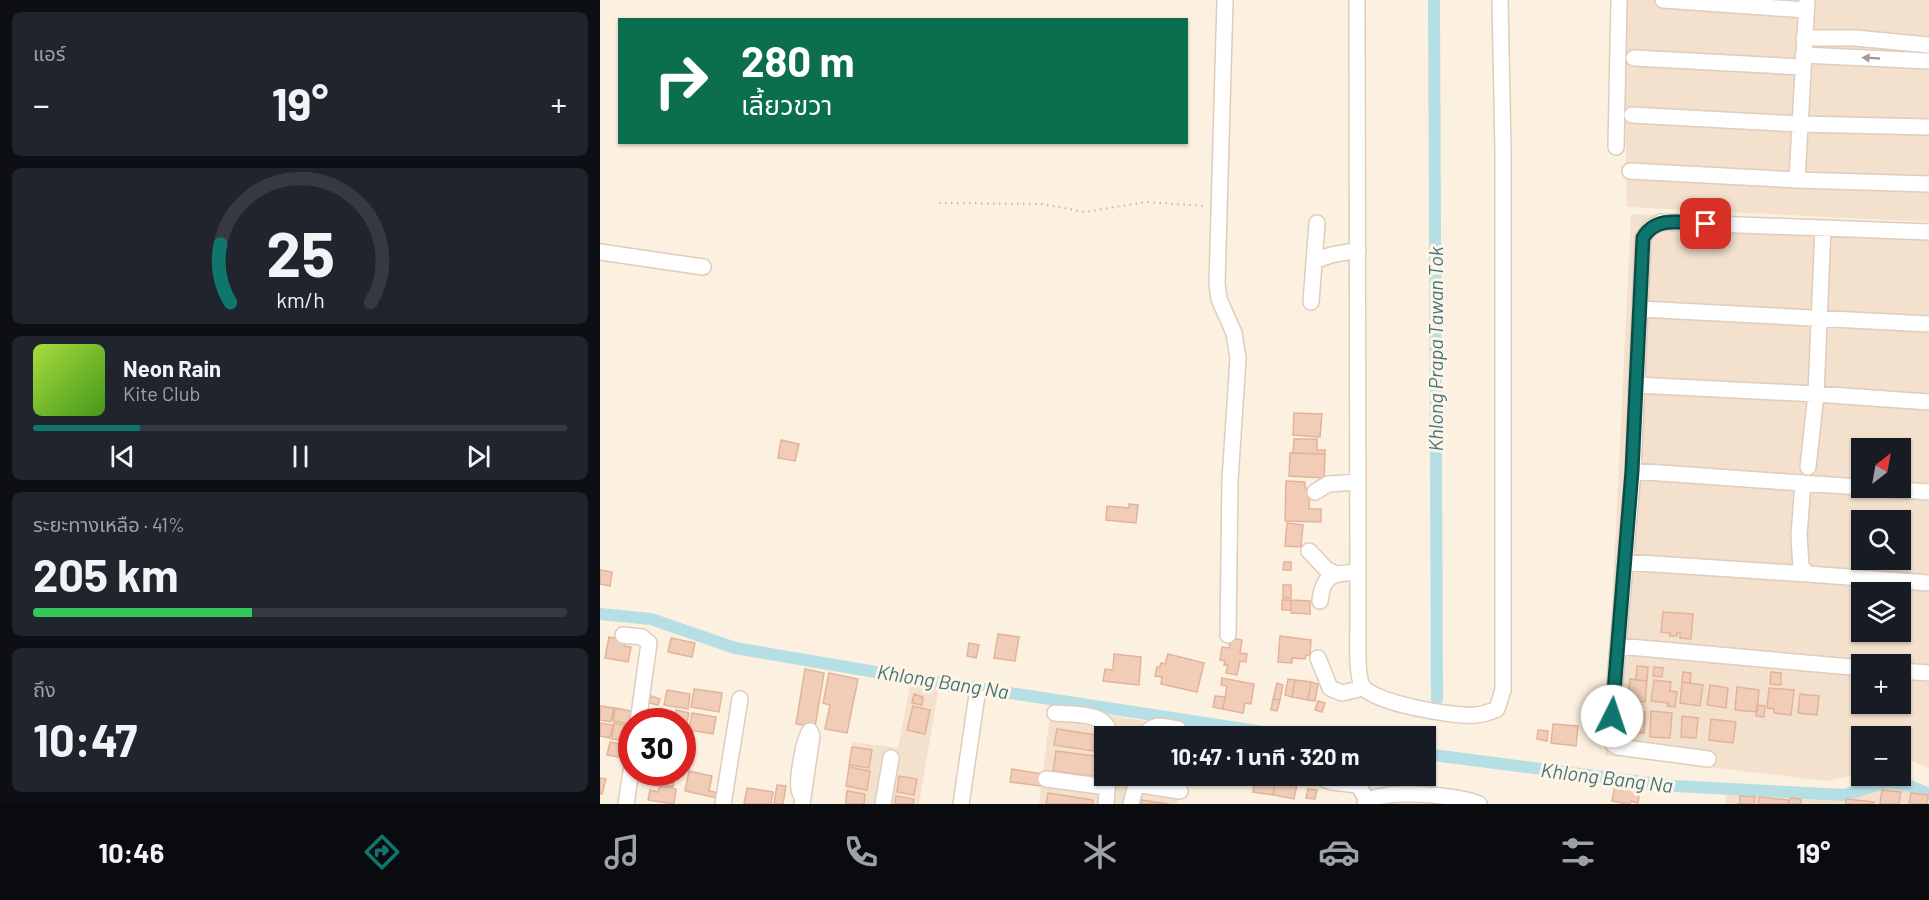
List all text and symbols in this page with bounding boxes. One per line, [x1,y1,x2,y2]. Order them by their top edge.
text: 280 m [741,35,855,85]
text: แอร์ [33,41,65,65]
icon: right [642,42,720,120]
one-way arrow [1861,54,1880,63]
text: 19° [272,76,328,130]
text: − [33,84,50,124]
text: + [551,84,567,124]
text: เลี้ยวขวา [741,88,832,120]
pin [1680,198,1731,249]
icon: arrive [1689,207,1722,240]
text: 25 [266,215,334,289]
water label: Khlong Prapa Tawan Tok [1423,246,1447,452]
text: km/h [276,287,324,312]
text: Neon Rain [123,355,221,381]
text: Kite Club [123,381,200,405]
north arrow [1851,438,1911,498]
map controls [1851,438,1911,786]
icon: previous [106,440,139,473]
icon: pause [284,440,317,473]
icon: next [462,440,495,473]
button: search [1851,510,1911,570]
text: ระยะทางเหลือ · 41% [33,512,185,536]
text: 205 km [33,547,179,601]
button: layers [1851,582,1911,642]
button: + [1851,654,1911,714]
water label: Khlong Bang Na [875,659,1011,703]
text: ถึง [33,677,56,701]
position arrow [1580,684,1644,748]
speed limit sign: 30 [618,708,696,786]
text: 10:47 [33,712,137,766]
button: − [1851,726,1911,786]
text: 10:47 · 1 นาที · 320 m [1171,743,1359,769]
water label: Khlong Bang Na [1540,757,1674,797]
icon: directions [361,831,403,873]
icon: music [601,831,643,873]
icon: phone [840,831,882,873]
icon: climate [1079,831,1121,873]
icon: car [1318,831,1360,873]
icon: filters [1557,831,1599,873]
text: 10:46 [99,836,164,868]
text: 19° [1796,836,1830,868]

